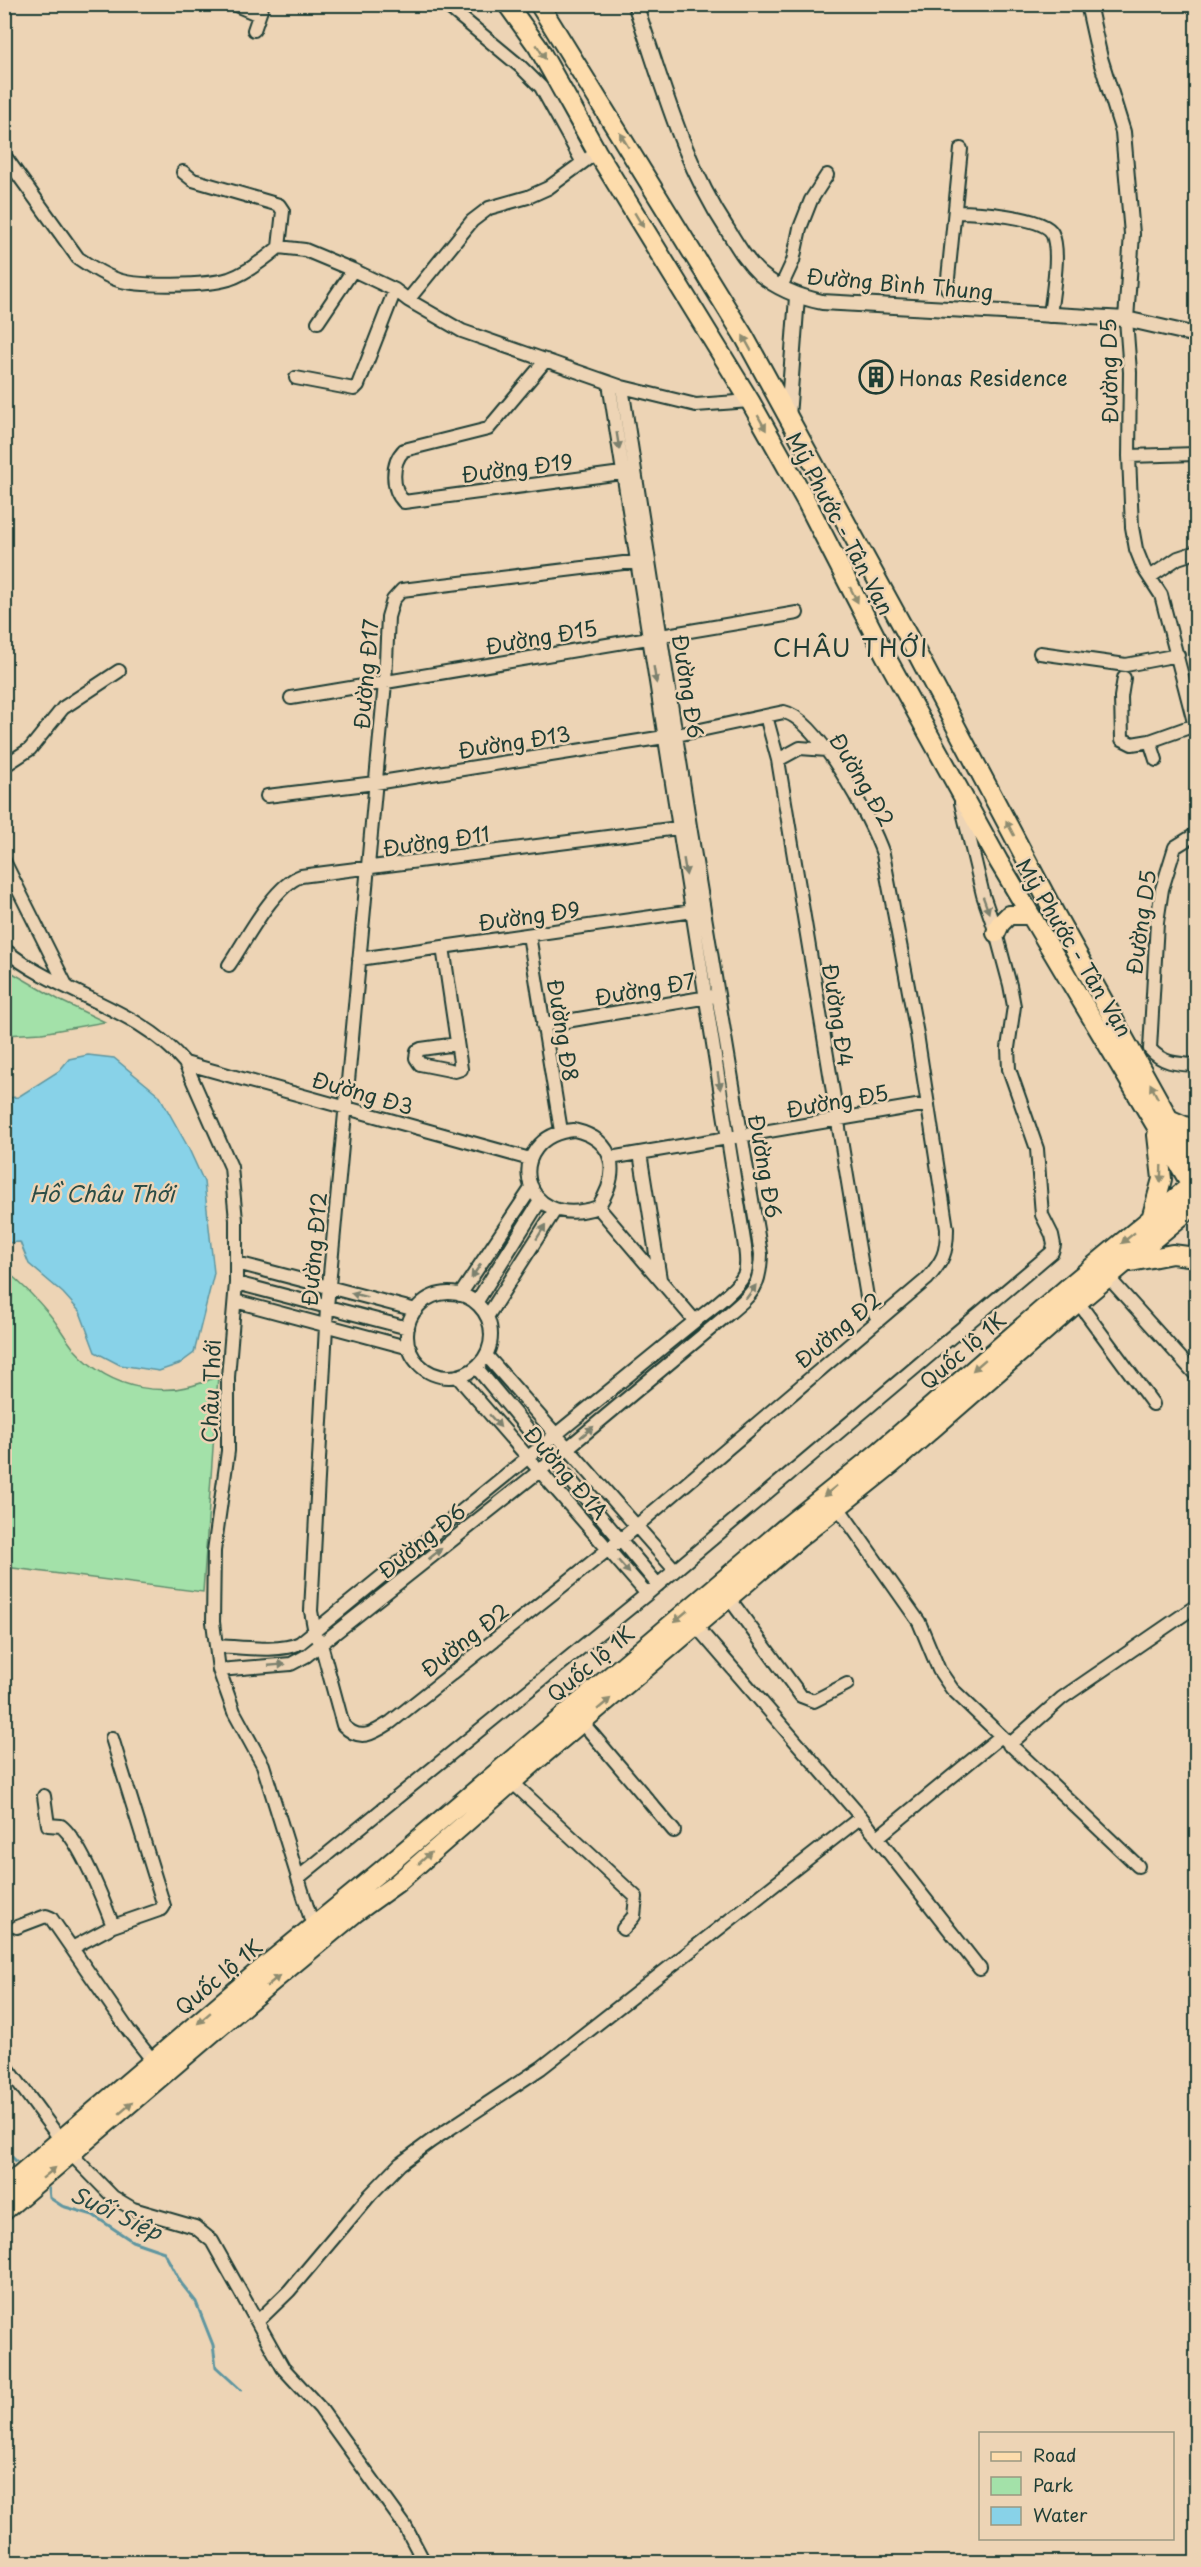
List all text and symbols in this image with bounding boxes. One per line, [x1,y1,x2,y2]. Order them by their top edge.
one-way arrow [536,44,546,61]
one-way arrow [619,131,629,148]
one-way arrow [634,212,645,228]
street label: Đường Bình Thung [805,259,995,307]
street label: Đường D5 [1091,318,1125,424]
one-way arrow [742,334,752,351]
building icon: Honas Residence [858,359,894,395]
place label: Honas Residence [899,361,1068,393]
one-way arrow [757,415,768,431]
street label: Mỹ Phước - Tân Vạn [779,426,903,620]
one-way arrow [614,431,623,450]
street label: Đường Đ19 [460,444,574,490]
one-way arrow [849,587,859,604]
street label: Đường Đ15 [483,610,599,662]
street label: Đường Đ17 [344,617,386,731]
district label: CHÂU THỚI [773,629,929,665]
street label: Đường Đ6 [665,632,713,740]
one-way arrow [651,665,660,684]
street label: Đường Đ13 [455,716,573,766]
street label: Đường Đ2 [822,726,904,832]
street label: Đường Đ11 [380,817,492,863]
one-way arrow [1005,819,1015,836]
street label: Mỹ Phước - Tân Vạn [1009,852,1141,1042]
one-way arrow [681,858,690,877]
street label: Đường D5 [1117,868,1163,976]
street label: Đường Đ9 [476,892,582,938]
one-way arrow [982,896,992,914]
street label: Đường Đ4 [815,961,863,1069]
street label: Đường Đ7 [592,963,698,1013]
street label: Đường Đ8 [540,977,588,1083]
street label: Đường Đ3 [309,1062,417,1122]
one-way arrow [714,1071,723,1090]
street label: Đường Đ5 [783,1075,891,1125]
one-way arrow [1150,1082,1160,1100]
street label: Đường Đ6 [741,1112,791,1220]
one-way arrow [1156,1164,1165,1183]
water label: Hồ Châu Thới [30,1176,177,1209]
street label: Đường Đ12 [292,1191,334,1307]
one-way arrow [535,1224,546,1240]
one-way arrow [1120,1232,1135,1244]
one-way arrow [471,1263,482,1279]
street label: Đường Đ2 [787,1283,887,1375]
one-way arrow [745,1284,757,1300]
one-way arrow [350,1290,368,1299]
street label: Quốc lộ 1K [912,1303,1012,1397]
street label: Châu Thới [192,1339,228,1443]
one-way arrow [971,1358,987,1371]
one-way arrow [488,1413,502,1428]
street label: Đường Đ1A [517,1418,617,1526]
one-way arrow [579,1425,595,1438]
one-way arrow [823,1484,838,1496]
street label: Đường Đ6 [370,1495,472,1585]
one-way arrow [427,1548,443,1561]
one-way arrow [617,1559,630,1575]
street label: Đường Đ2 [413,1594,515,1684]
one-way arrow [674,1609,689,1622]
street label: Quốc lộ 1K [540,1617,640,1709]
one-way arrow [268,1660,287,1670]
one-way arrow [596,1697,612,1710]
one-way arrow [417,1852,432,1865]
street label: Quốc lộ 1K [168,1930,268,2022]
one-way arrow [266,1975,281,1988]
one-way arrow [196,2011,212,2024]
one-way arrow [118,2102,133,2115]
one-way arrow [42,2167,57,2179]
water label: Suối Siệp [66,2176,169,2248]
legend [979,2432,1174,2540]
text: Road [1033,2441,1077,2468]
text: Park [1033,2471,1073,2498]
text: Water [1033,2501,1088,2528]

